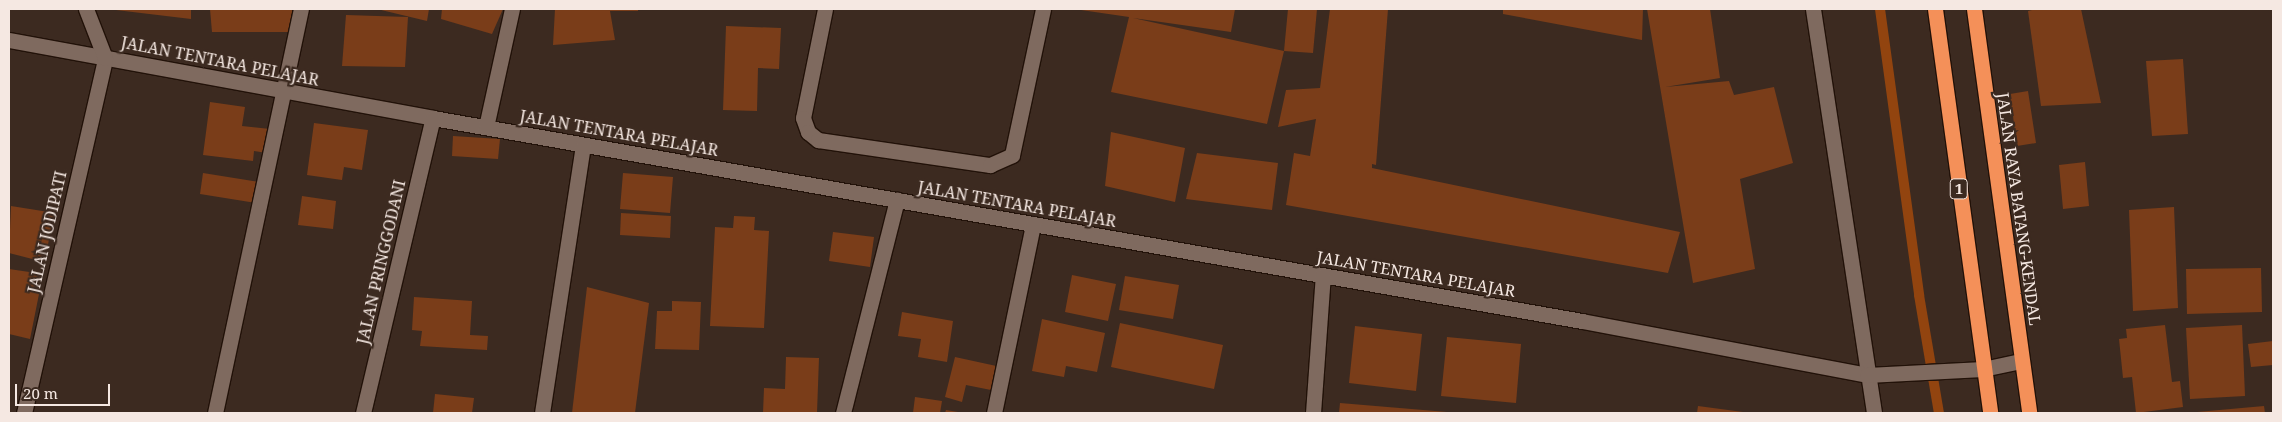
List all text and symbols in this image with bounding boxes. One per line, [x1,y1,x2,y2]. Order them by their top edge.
street label: JALAN TENTARA PELAJAR [120,32,320,90]
street label: JALAN RAYA BATANG-KENDAL [1993,91,2045,327]
street label: JALAN TENTARA PELAJAR [518,106,720,160]
street label: JALAN JODIPATI [24,169,70,295]
road number: 1 [1949,176,1969,202]
street label: JALAN TENTARA PELAJAR [916,177,1118,231]
street label: JALAN PRINGGODANI [353,178,409,346]
street label: JALAN TENTARA PELAJAR [1315,247,1517,301]
scale bar [18,374,112,406]
text: 20 m [23,383,58,403]

